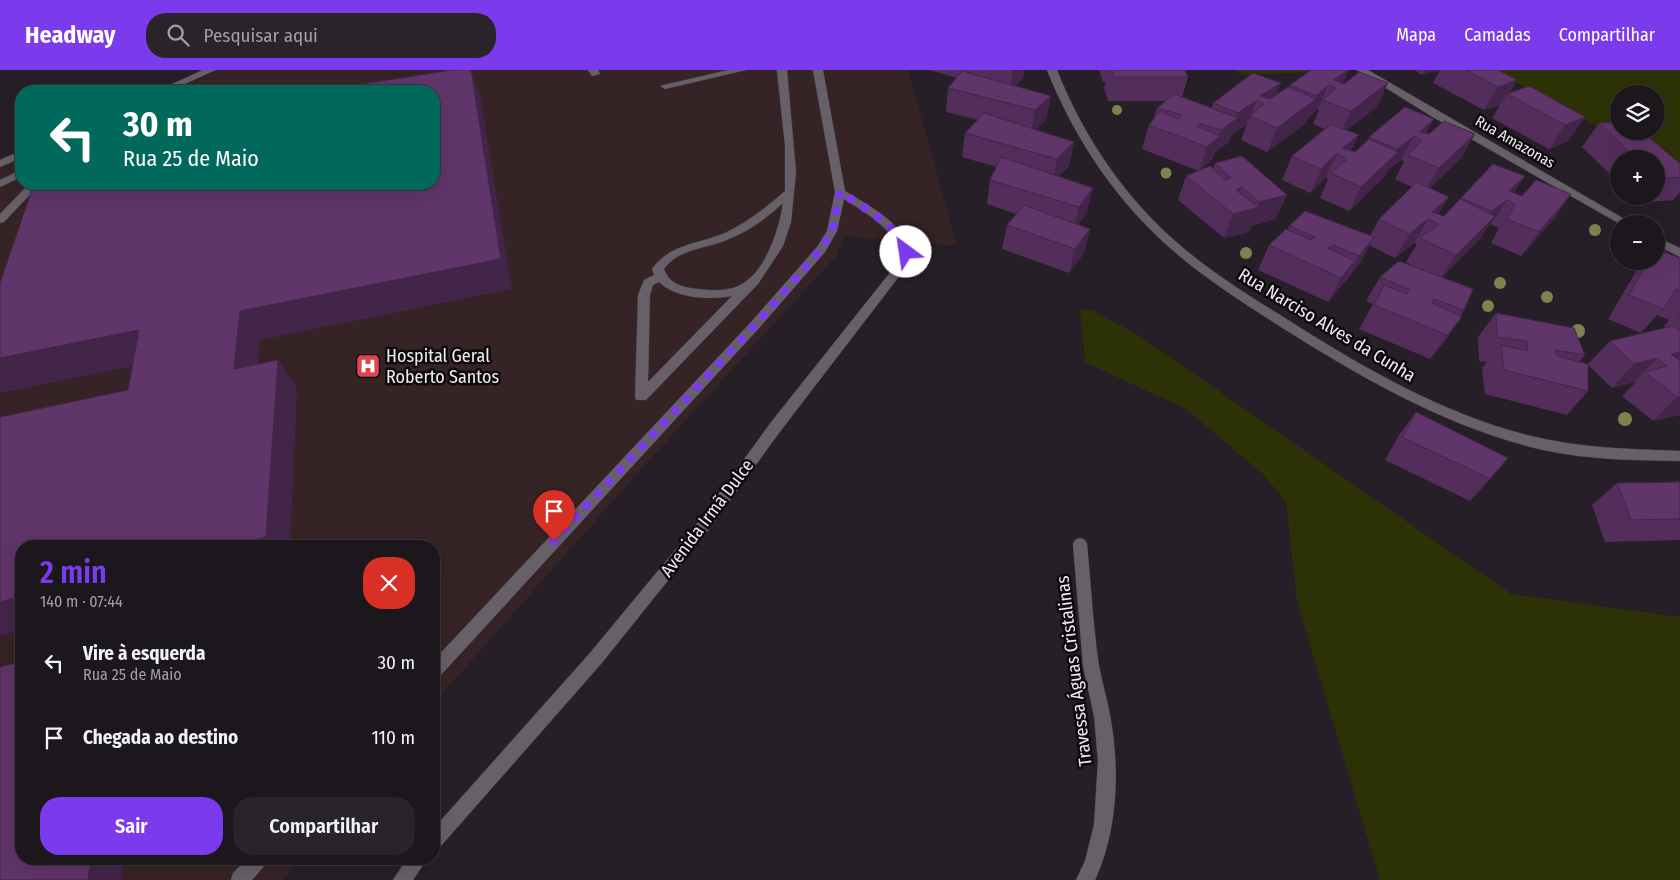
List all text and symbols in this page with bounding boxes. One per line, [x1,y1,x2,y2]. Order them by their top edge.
search box [146,13,496,58]
text: Headway [25,21,116,49]
icon: search [164,21,192,49]
text: Pesquisar aqui [204,24,318,47]
text: Mapa [1396,24,1436,46]
text: Camadas [1464,24,1531,46]
text: Compartilhar [1559,24,1655,46]
map controls [1610,85,1665,270]
button: layers [1610,85,1665,140]
text: 30 m [123,103,193,145]
icon: left [40,105,105,170]
street label: Rua Amazonas [1472,112,1558,172]
text: Rua 25 de Maio [123,145,259,172]
button: + [1610,150,1665,205]
button: − [1610,215,1665,270]
position arrow [879,225,931,277]
street label: Rua Narciso Alves da Cunha [1234,263,1420,387]
place label: Hospital Geral Roberto Santos [386,345,499,388]
hospital icon: Hospital Geral Roberto Santos [355,353,381,379]
street label: Avenida Irmã Dulce [656,455,758,581]
pin [533,490,575,541]
icon: arrive [540,497,568,525]
text: 2 min [40,555,107,591]
button: close [363,557,415,609]
street label: Travessa Águas Cristalinas [1050,574,1097,768]
text: 140 m · 07:44 [40,592,123,611]
text: Vire à esquerda [83,642,205,665]
icon: left [40,649,68,677]
text: 30 m [377,651,415,674]
text: Rua 25 de Maio [83,665,182,684]
icon: arrive [40,724,68,752]
text: Chegada ao destino [83,726,238,749]
text: 110 m [371,726,415,749]
button: Sair [40,797,223,855]
button: Compartilhar [233,797,415,855]

